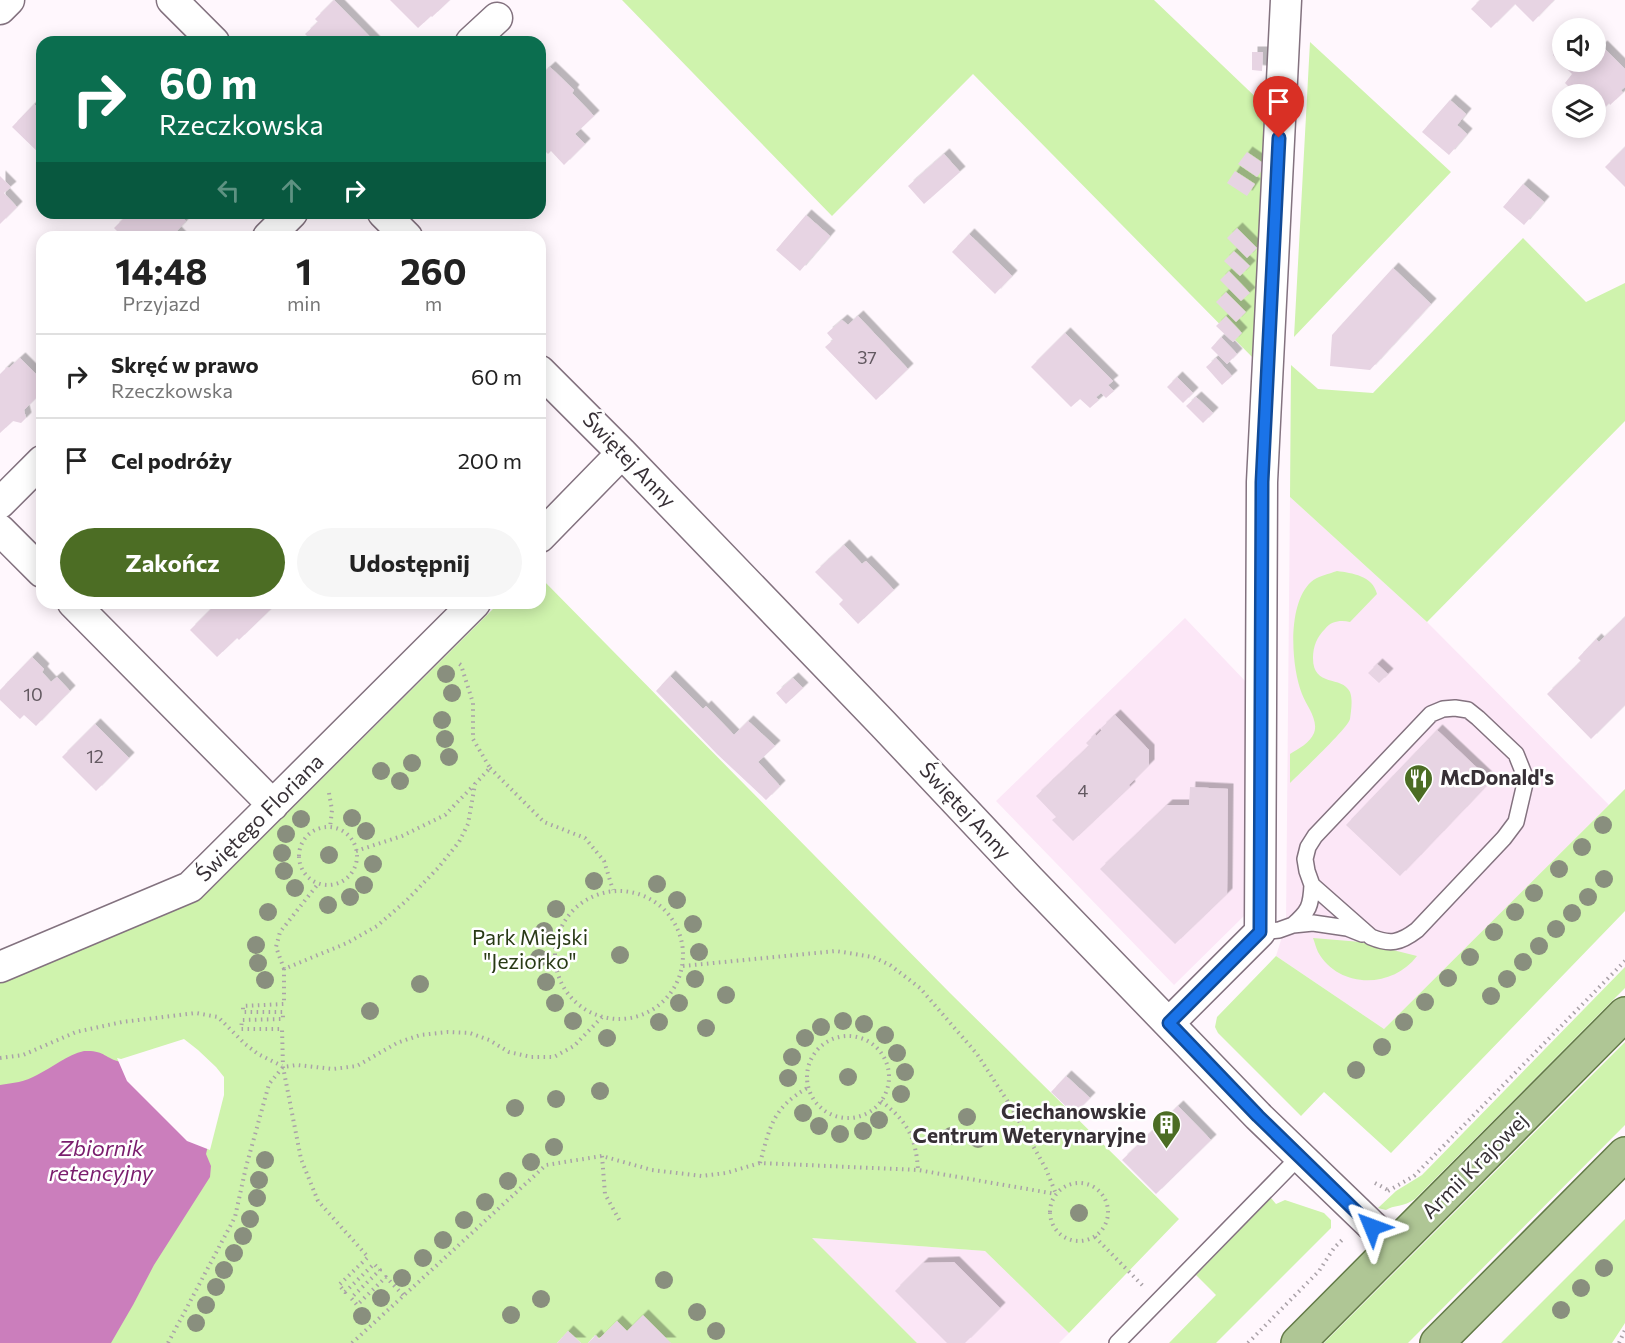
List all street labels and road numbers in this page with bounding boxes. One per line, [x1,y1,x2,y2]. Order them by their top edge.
street label: Świętej Anny [578,406,682,512]
street label: Świętego Floriana [190,748,328,886]
street label: Świętej Anny [915,756,1017,864]
street label: Armii Krajowej [1416,1107,1532,1223]

